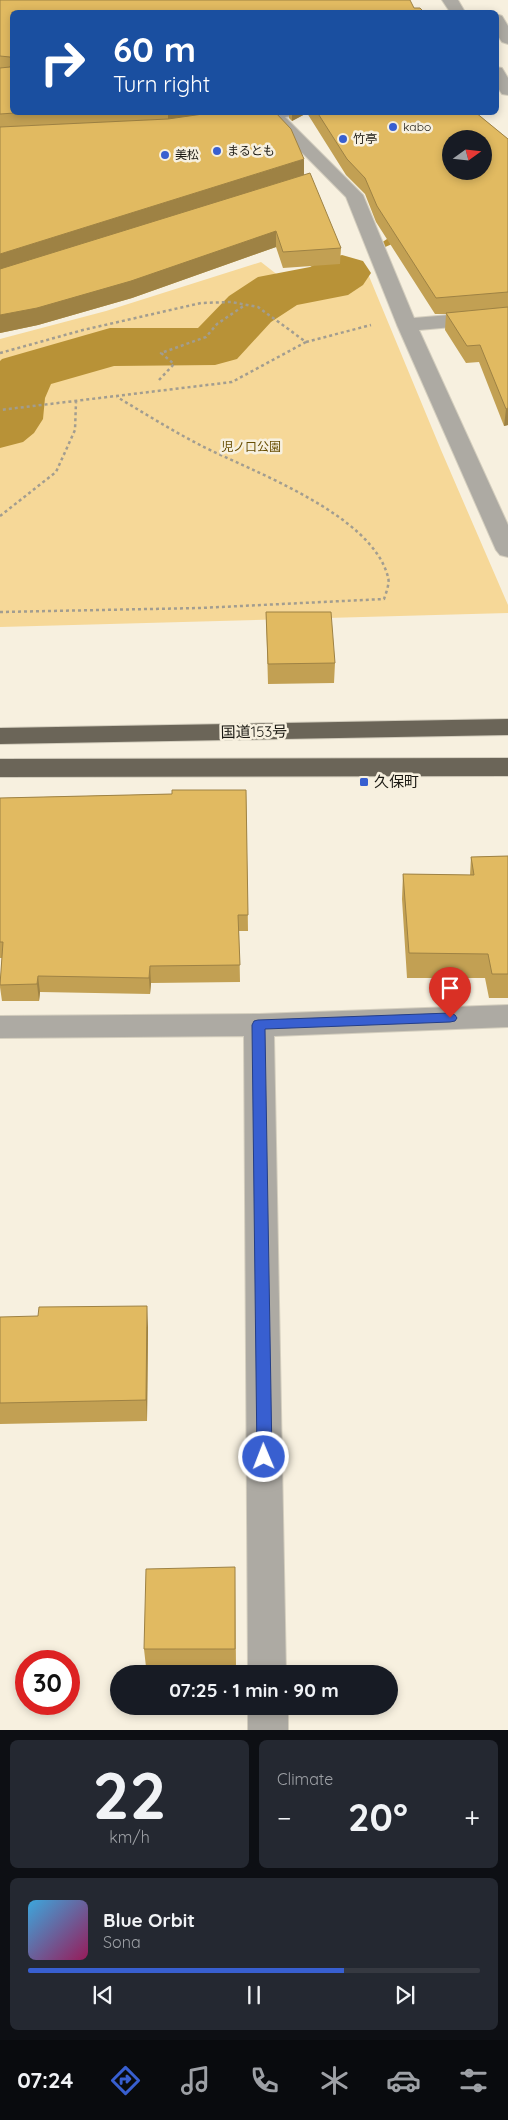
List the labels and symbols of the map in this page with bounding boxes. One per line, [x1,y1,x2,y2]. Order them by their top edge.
place label: kabo [403,119,431,134]
marker: kabo [387,121,399,133]
north arrow [442,130,492,180]
place label: 竹亭 [353,131,377,146]
marker: 竹亭 [337,133,349,145]
place label: まるとも [227,143,275,158]
marker: まるとも [211,145,223,157]
place label: 美松 [175,147,199,162]
marker: 美松 [159,149,171,161]
park label: 児ノ口公園 [221,439,281,454]
street label: 国道153号 [221,721,287,742]
place label: 久保町 [374,772,419,791]
marker: 久保町 [358,776,370,788]
pin [429,967,471,1018]
position arrow [237,1430,289,1482]
speed limit sign: 30 [15,1650,80,1715]

